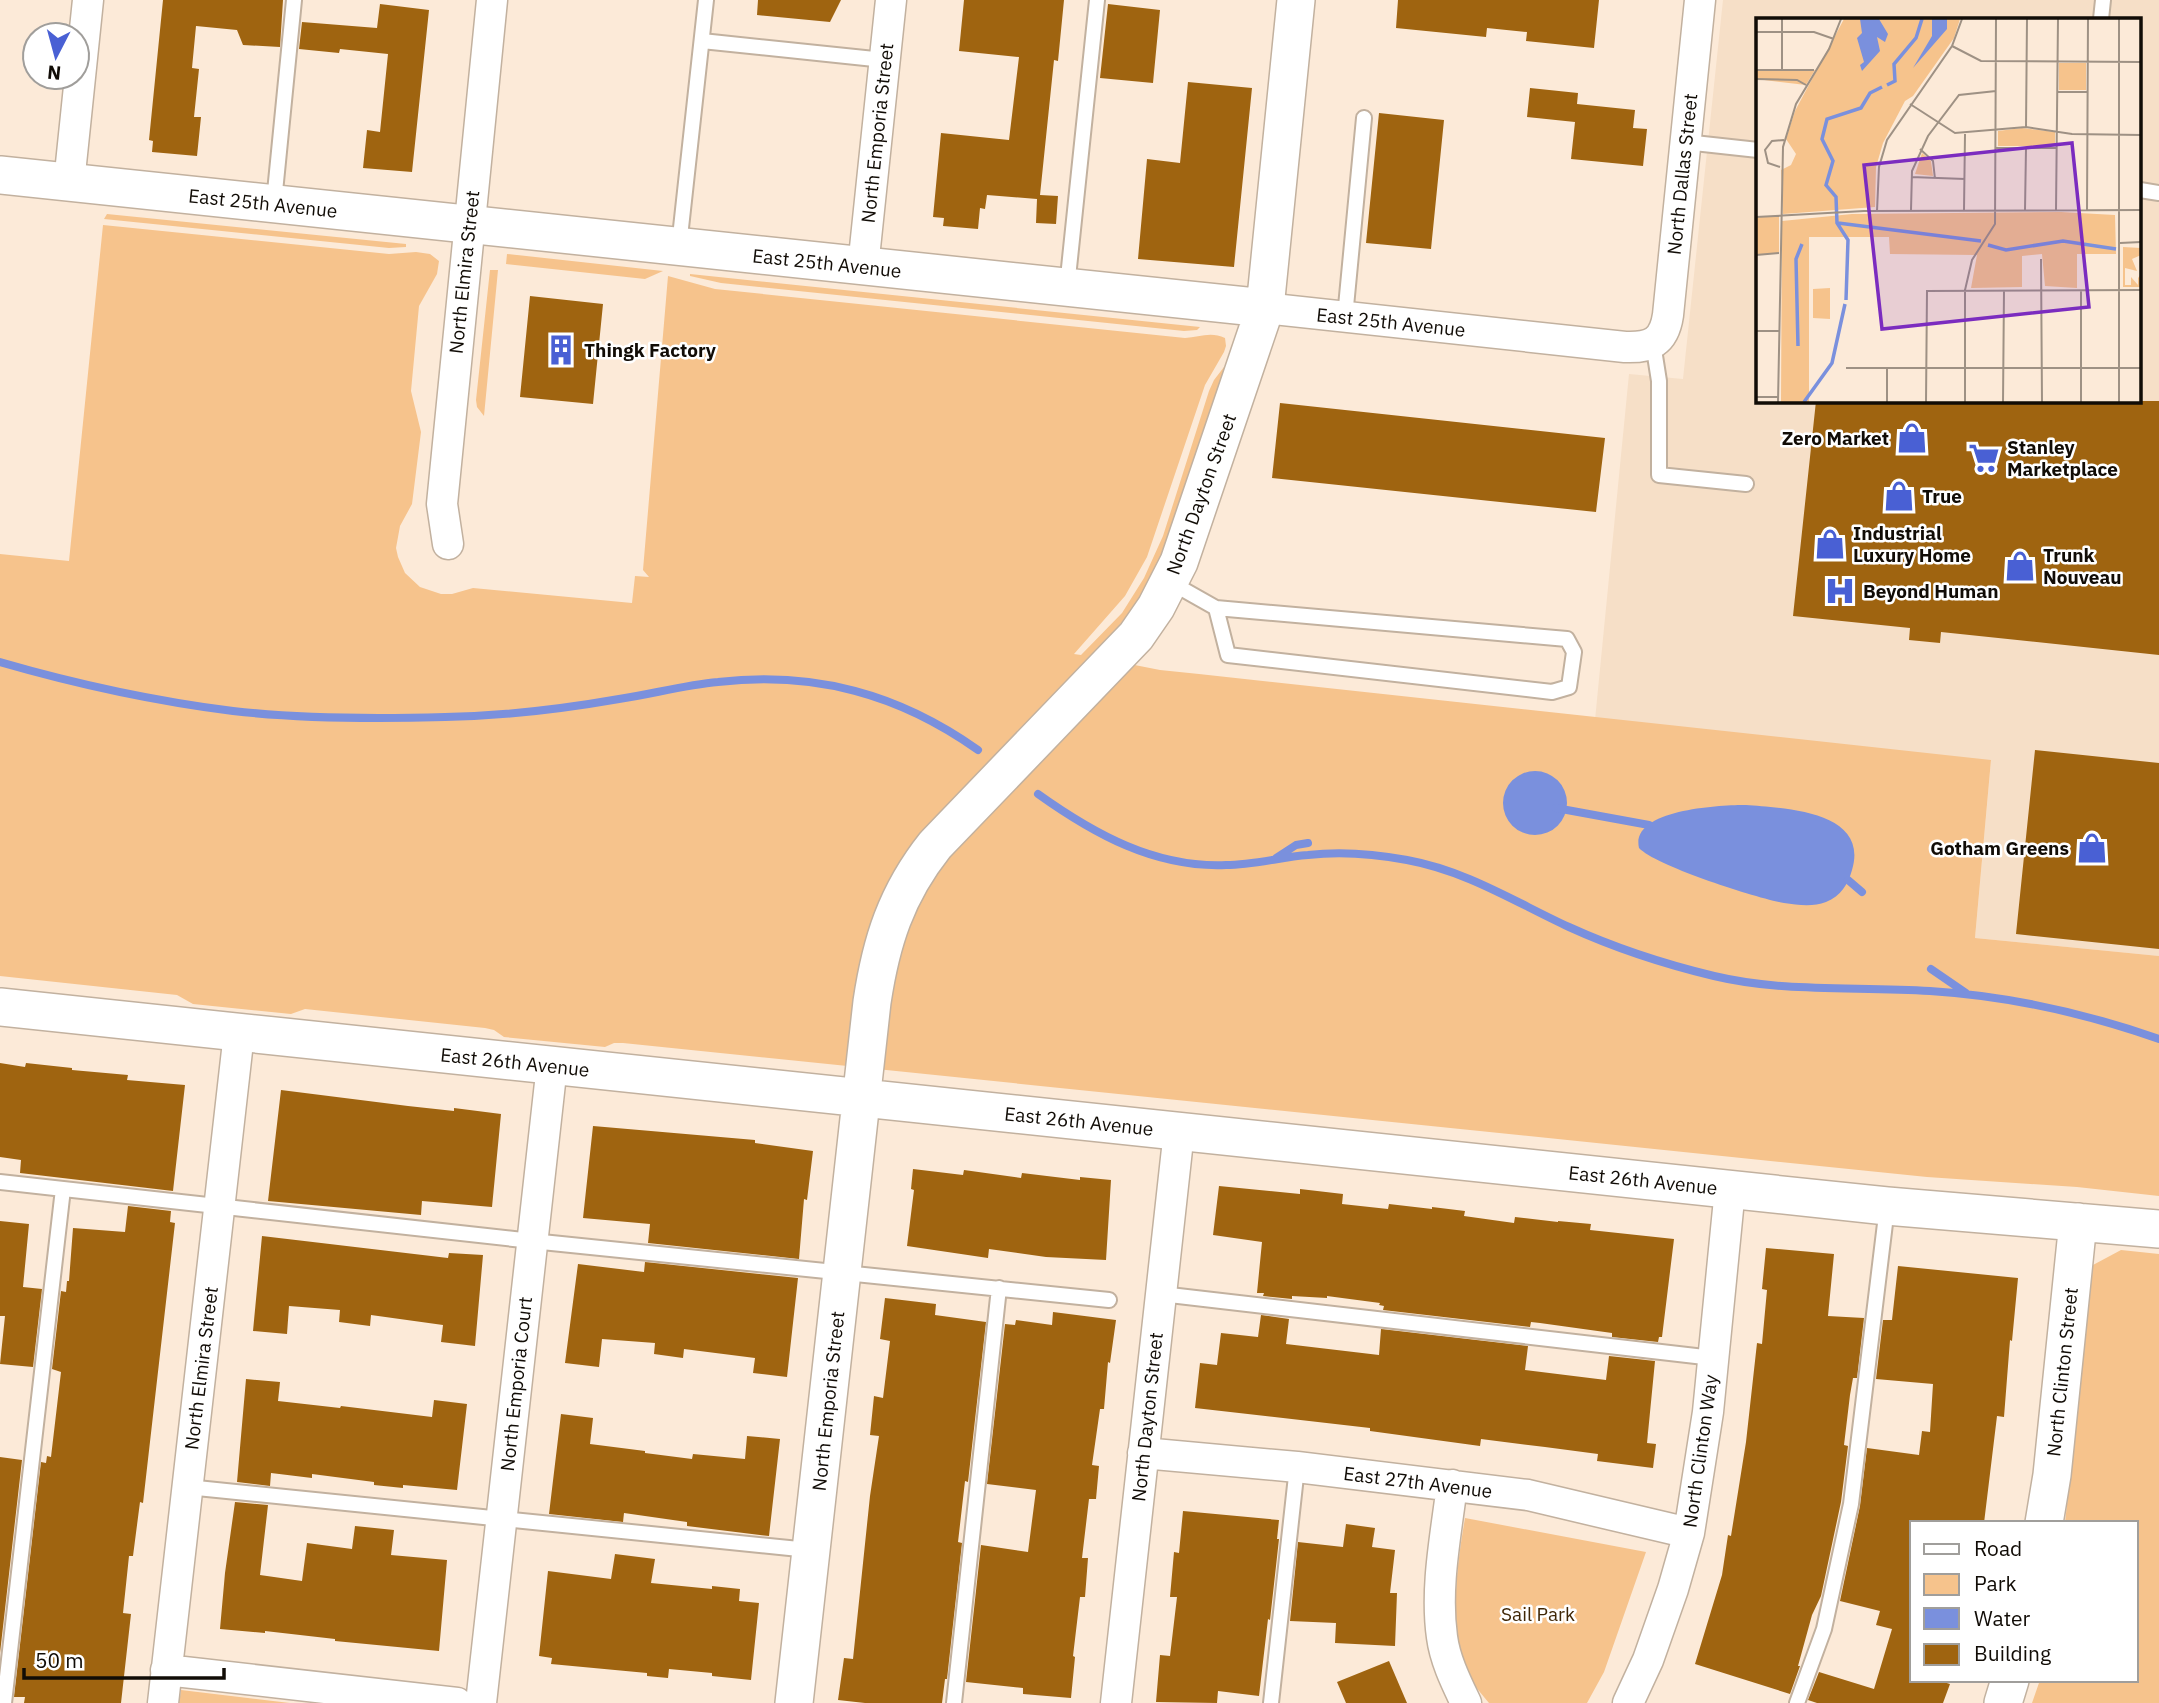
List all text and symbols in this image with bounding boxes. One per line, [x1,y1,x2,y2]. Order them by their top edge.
inset map [1756,18,2142,402]
north arrow [21,21,91,91]
street label: North Emporia Street [856,42,898,224]
text: N [46,60,62,86]
street label: North Dallas Street [1662,92,1702,256]
street label: East 25th Avenue [187,183,339,223]
street label: North Elmira Street [443,189,485,355]
street label: East 25th Avenue [751,243,903,283]
street label: East 25th Avenue [1315,302,1467,342]
building icon: Thingk Factory [544,333,578,367]
place label: Thingk Factory [584,338,717,362]
street label: North Dayton Street [1161,410,1241,578]
shop icon: Zero Market [1895,421,1929,455]
place label: Zero Market [1782,426,1889,450]
place label: Stanley Marketplace [2007,435,2118,481]
supermarket icon: Stanley Marketplace [1967,441,2001,475]
shop icon: True [1882,479,1916,513]
place label: True [1922,484,1962,508]
place label: Industrial Luxury Home [1853,521,1971,567]
shop icon: Industrial Luxury Home [1813,527,1847,561]
place label: Trunk Nouveau [2043,543,2122,589]
shop icon: Trunk Nouveau [2003,549,2037,583]
hospital icon: Beyond Human [1823,574,1857,608]
place label: Beyond Human [1863,579,1999,603]
shop icon: Gotham Greens [2075,831,2109,865]
place label: Gotham Greens [1930,836,2069,860]
street label: East 26th Avenue [439,1042,591,1082]
street label: East 26th Avenue [1003,1101,1155,1141]
street label: East 26th Avenue [1567,1160,1719,1200]
street label: North Elmira Street [179,1285,223,1451]
street label: North Clinton Street [2041,1286,2083,1458]
street label: North Emporia Court [495,1295,537,1473]
street label: North Emporia Street [807,1310,849,1492]
street label: North Dayton Street [1126,1331,1168,1503]
street label: North Clinton Way [1677,1372,1723,1529]
street label: East 27th Avenue [1342,1461,1494,1503]
legend [1910,1521,2138,1682]
text: Road [1974,1534,2022,1562]
text: Park [1974,1569,2017,1597]
park label: Sail Park [1501,1602,1575,1626]
text: Water [1974,1604,2031,1632]
scale bar [24,1636,224,1680]
text: Building [1974,1639,2051,1667]
text: 50 m [35,1646,84,1674]

